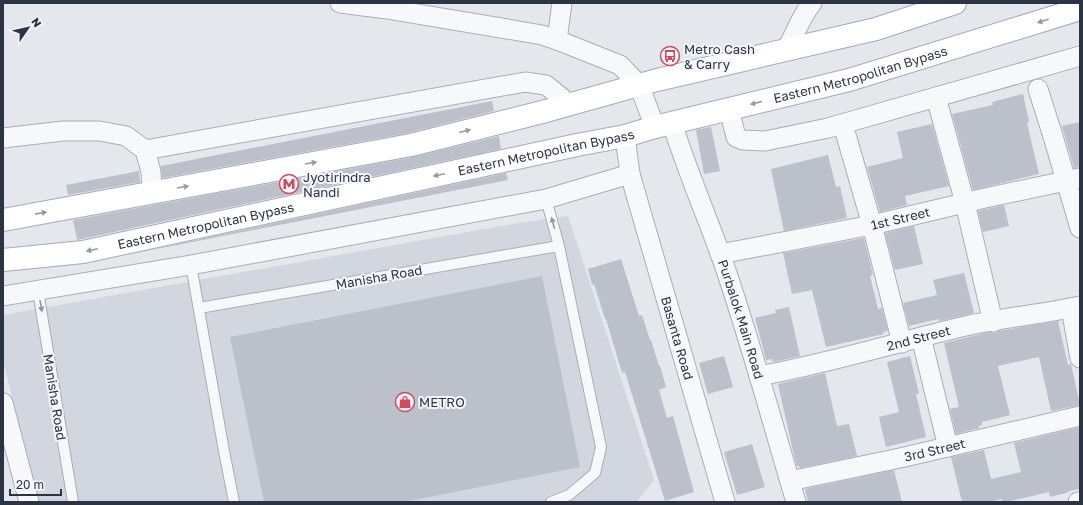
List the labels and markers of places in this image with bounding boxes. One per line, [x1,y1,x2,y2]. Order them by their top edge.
place label: Metro Cash & Carry [684,41,755,72]
bus stop icon: Metro Cash & Carry [659,45,681,67]
place label: Jyotirindra Nandi [303,169,371,200]
metro station icon: Jyotirindra Nandi [278,173,300,195]
shop icon: METRO [394,391,416,413]
place label: METRO [419,394,465,410]

